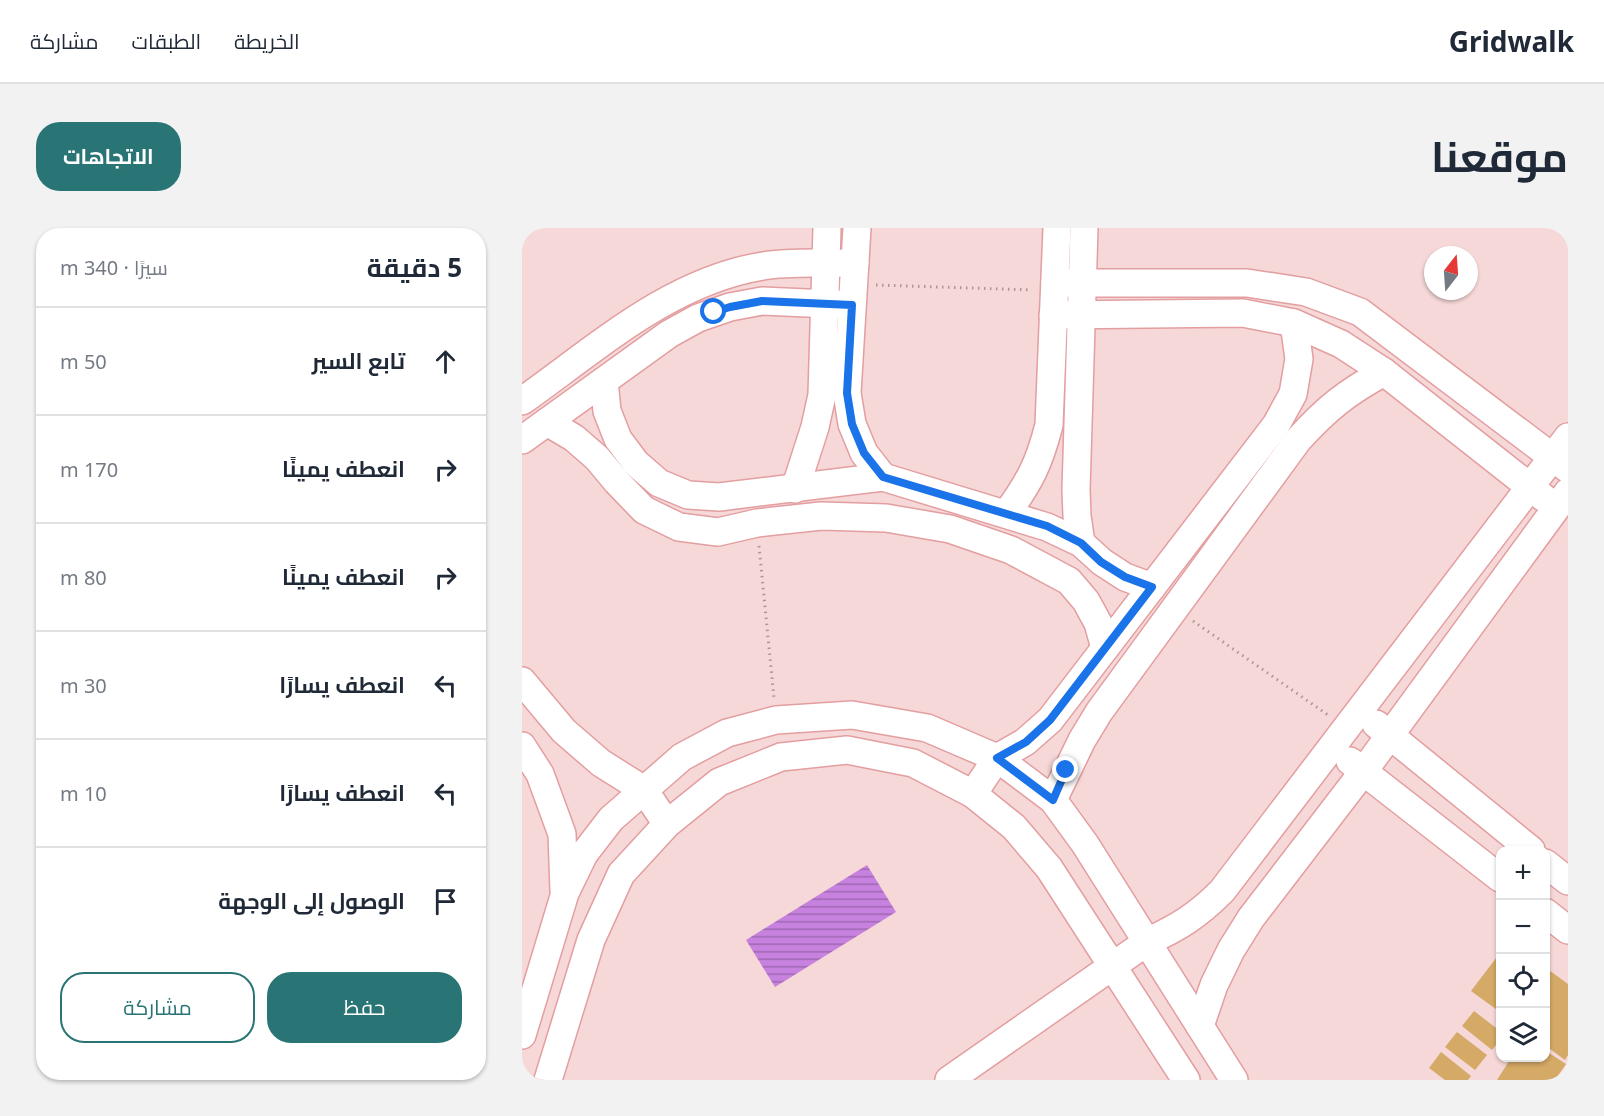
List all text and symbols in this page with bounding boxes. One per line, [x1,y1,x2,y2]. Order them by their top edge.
text: Gridwalk [1449,22,1574,60]
text: مشاركة [30,27,99,55]
text: الطبقات [132,27,201,55]
text: الخريطة [234,27,300,55]
button: الاتجاهات [36,122,181,191]
text: موقعنا [1431,127,1568,184]
north arrow [1424,246,1478,300]
text: 5 دقيقة [367,249,462,285]
text: سيرًا · 340 m [60,254,168,281]
route start [700,298,726,324]
text: تابع السير [312,345,405,375]
icon: ahead [429,345,462,378]
text: 50 m [60,348,107,375]
text: انعطف يمينًا [282,453,405,483]
icon: right [429,453,462,486]
text: 170 m [60,456,118,483]
text: انعطف يمينًا [282,561,405,591]
icon: right [429,561,462,594]
text: 80 m [60,564,107,591]
text: انعطف يسارًا [279,669,405,699]
icon: left [429,669,462,702]
text: 30 m [60,672,107,699]
route end [1052,756,1078,782]
text: انعطف يسارًا [279,777,405,807]
icon: left [429,777,462,810]
text: 10 m [60,780,107,807]
map controls [1496,846,1550,1062]
button: + [1496,846,1550,900]
text: الوصول إلى الوجهة [218,885,405,915]
icon: arrive [429,885,462,918]
button: − [1496,900,1550,954]
button: locate [1496,954,1550,1008]
button: مشاركة [60,972,255,1043]
button: حفظ [267,972,462,1043]
button: layers [1496,1008,1550,1062]

